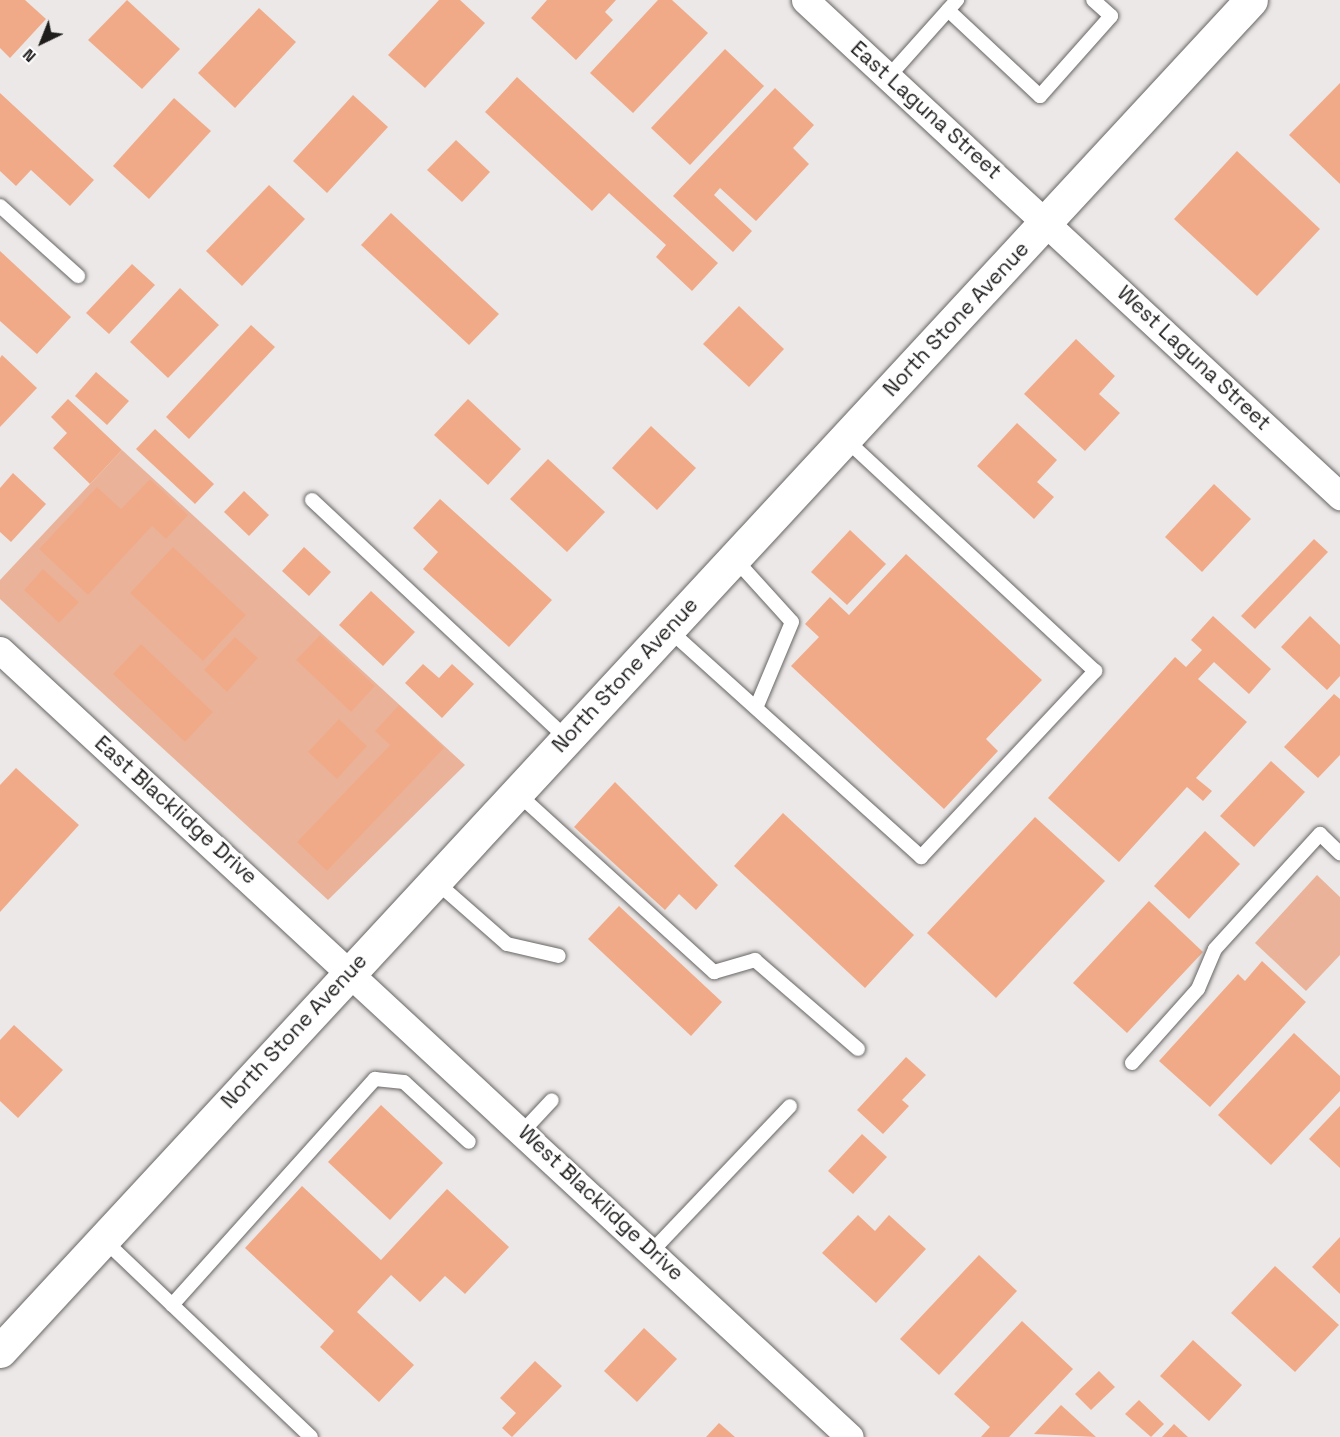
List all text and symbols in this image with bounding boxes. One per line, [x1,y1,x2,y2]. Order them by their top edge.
north arrow [12,12,72,72]
street label: East Laguna Street [846,36,1006,184]
text: N [18,44,40,67]
street label: North Stone Avenue [878,236,1034,402]
street label: West Laguna Street [1112,280,1276,436]
street label: North Stone Avenue [547,592,703,758]
street label: East Blacklidge Drive [90,730,262,890]
street label: North Stone Avenue [216,948,372,1114]
street label: West Blacklidge Drive [513,1120,689,1286]

